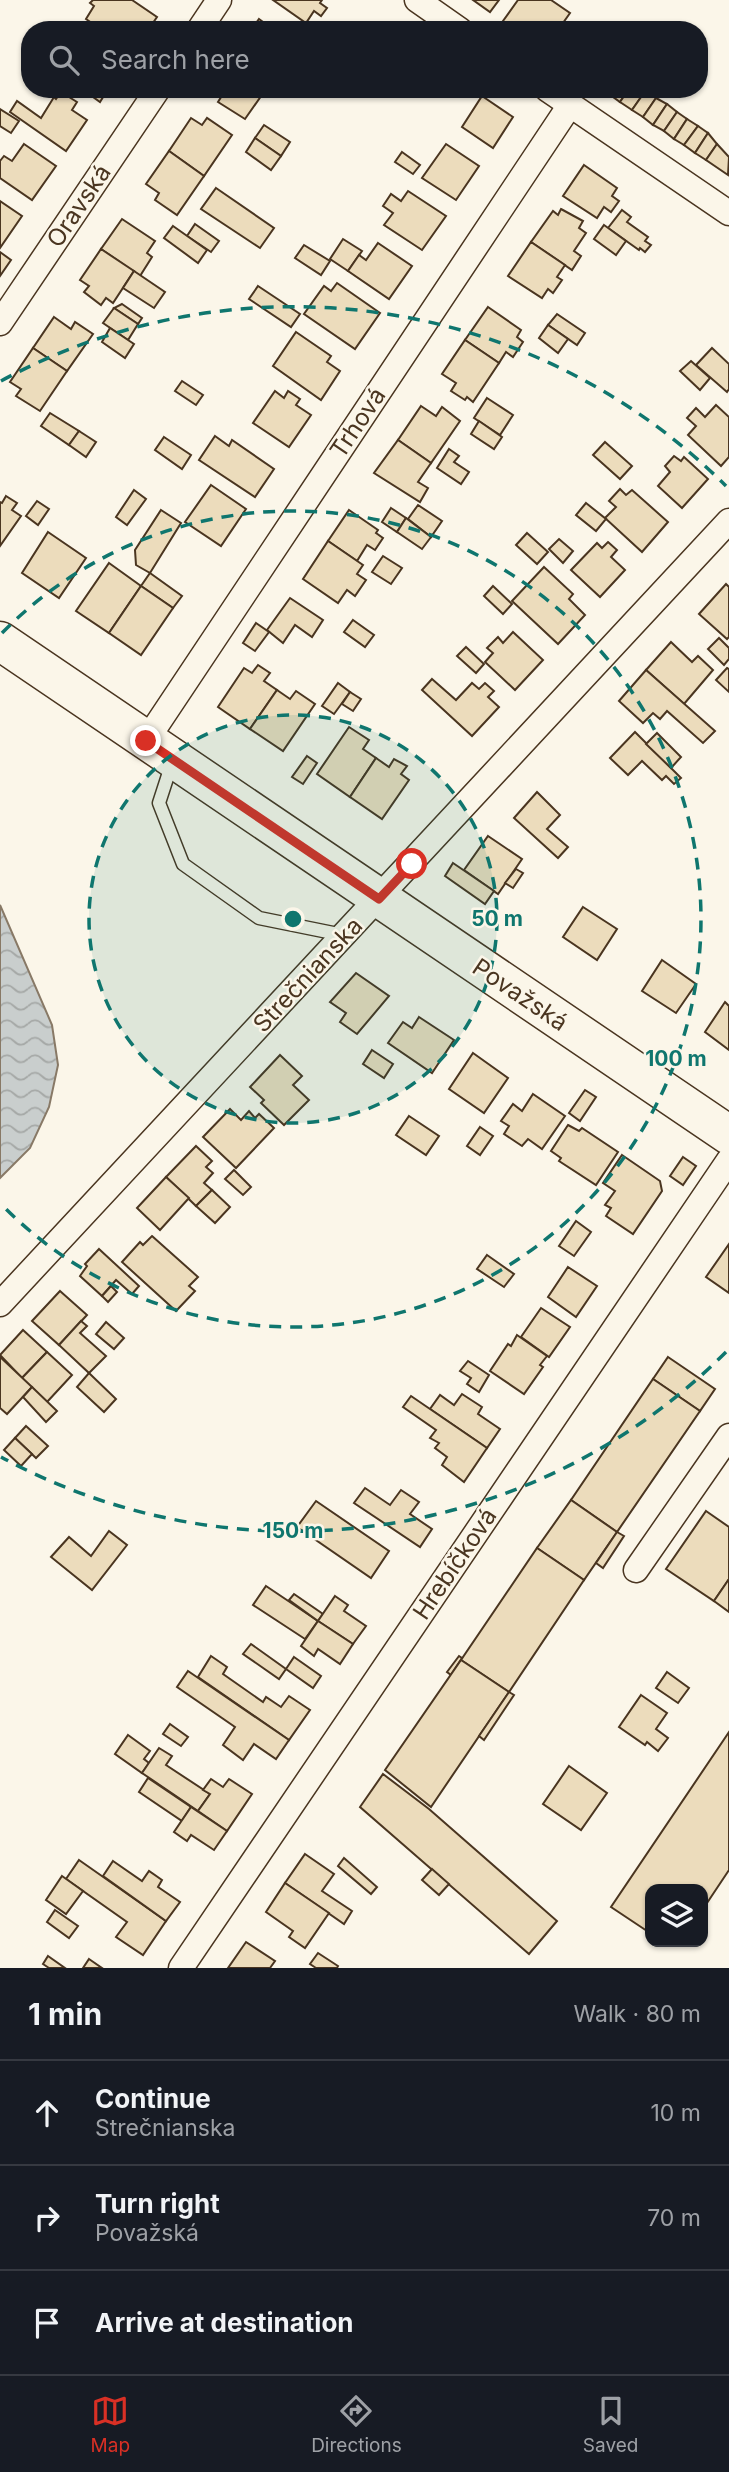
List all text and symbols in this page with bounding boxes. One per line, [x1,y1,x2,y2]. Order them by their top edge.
search box [21,21,708,98]
icon: search [45,41,83,79]
text: Search here [101,44,250,75]
street label: Oravská [40,159,117,253]
street label: Trhová [324,382,392,463]
route end [130,725,161,756]
route start [396,848,427,879]
text: 50 m [471,906,523,931]
centre of rings [281,907,305,931]
street label: Strečnianska [247,911,368,1038]
street label: Považská [467,952,573,1037]
text: 100 m [645,1046,707,1071]
street label: Hrebíčková [407,1503,502,1625]
text: 150 m [263,1518,323,1543]
map controls [645,1884,708,1947]
button: layers [645,1884,708,1947]
text: 1 min [28,1996,102,2032]
text: Walk · 80 m [573,2000,701,2028]
text: Continue [95,2083,211,2114]
icon: ahead [28,2094,66,2132]
text: 10 m [651,2099,701,2127]
text: Strečnianska [95,2114,235,2142]
text: Turn right [95,2188,220,2219]
icon: right [28,2199,66,2237]
text: 70 m [647,2204,701,2232]
text: Považská [95,2219,199,2247]
icon: arrive [28,2304,66,2342]
text: Arrive at destination [95,2307,354,2338]
tab: Map [91,2392,130,2457]
tab: Directions [311,2392,402,2457]
tab: Saved [583,2392,638,2457]

